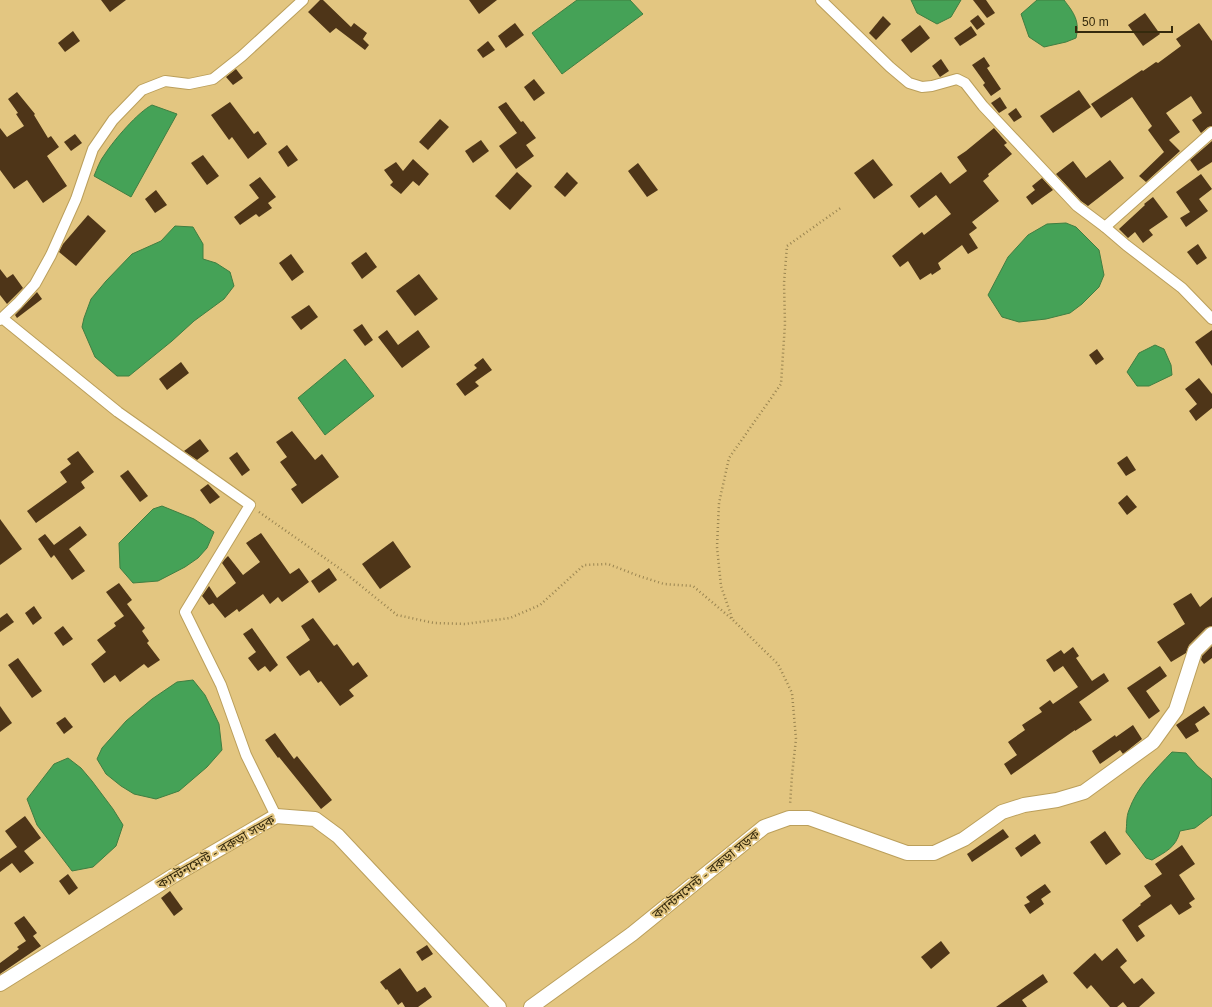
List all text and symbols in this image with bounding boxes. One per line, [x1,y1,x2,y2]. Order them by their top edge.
scale bar [1076,8,1172,34]
text: 50 m [1082,15,1109,29]
street label: ক্যান্টনমেন্ট - বরুড়া সড়ক [154,812,278,892]
street label: ক্যান্টনমেন্ট - বরুড়া সড়ক [649,826,763,922]

